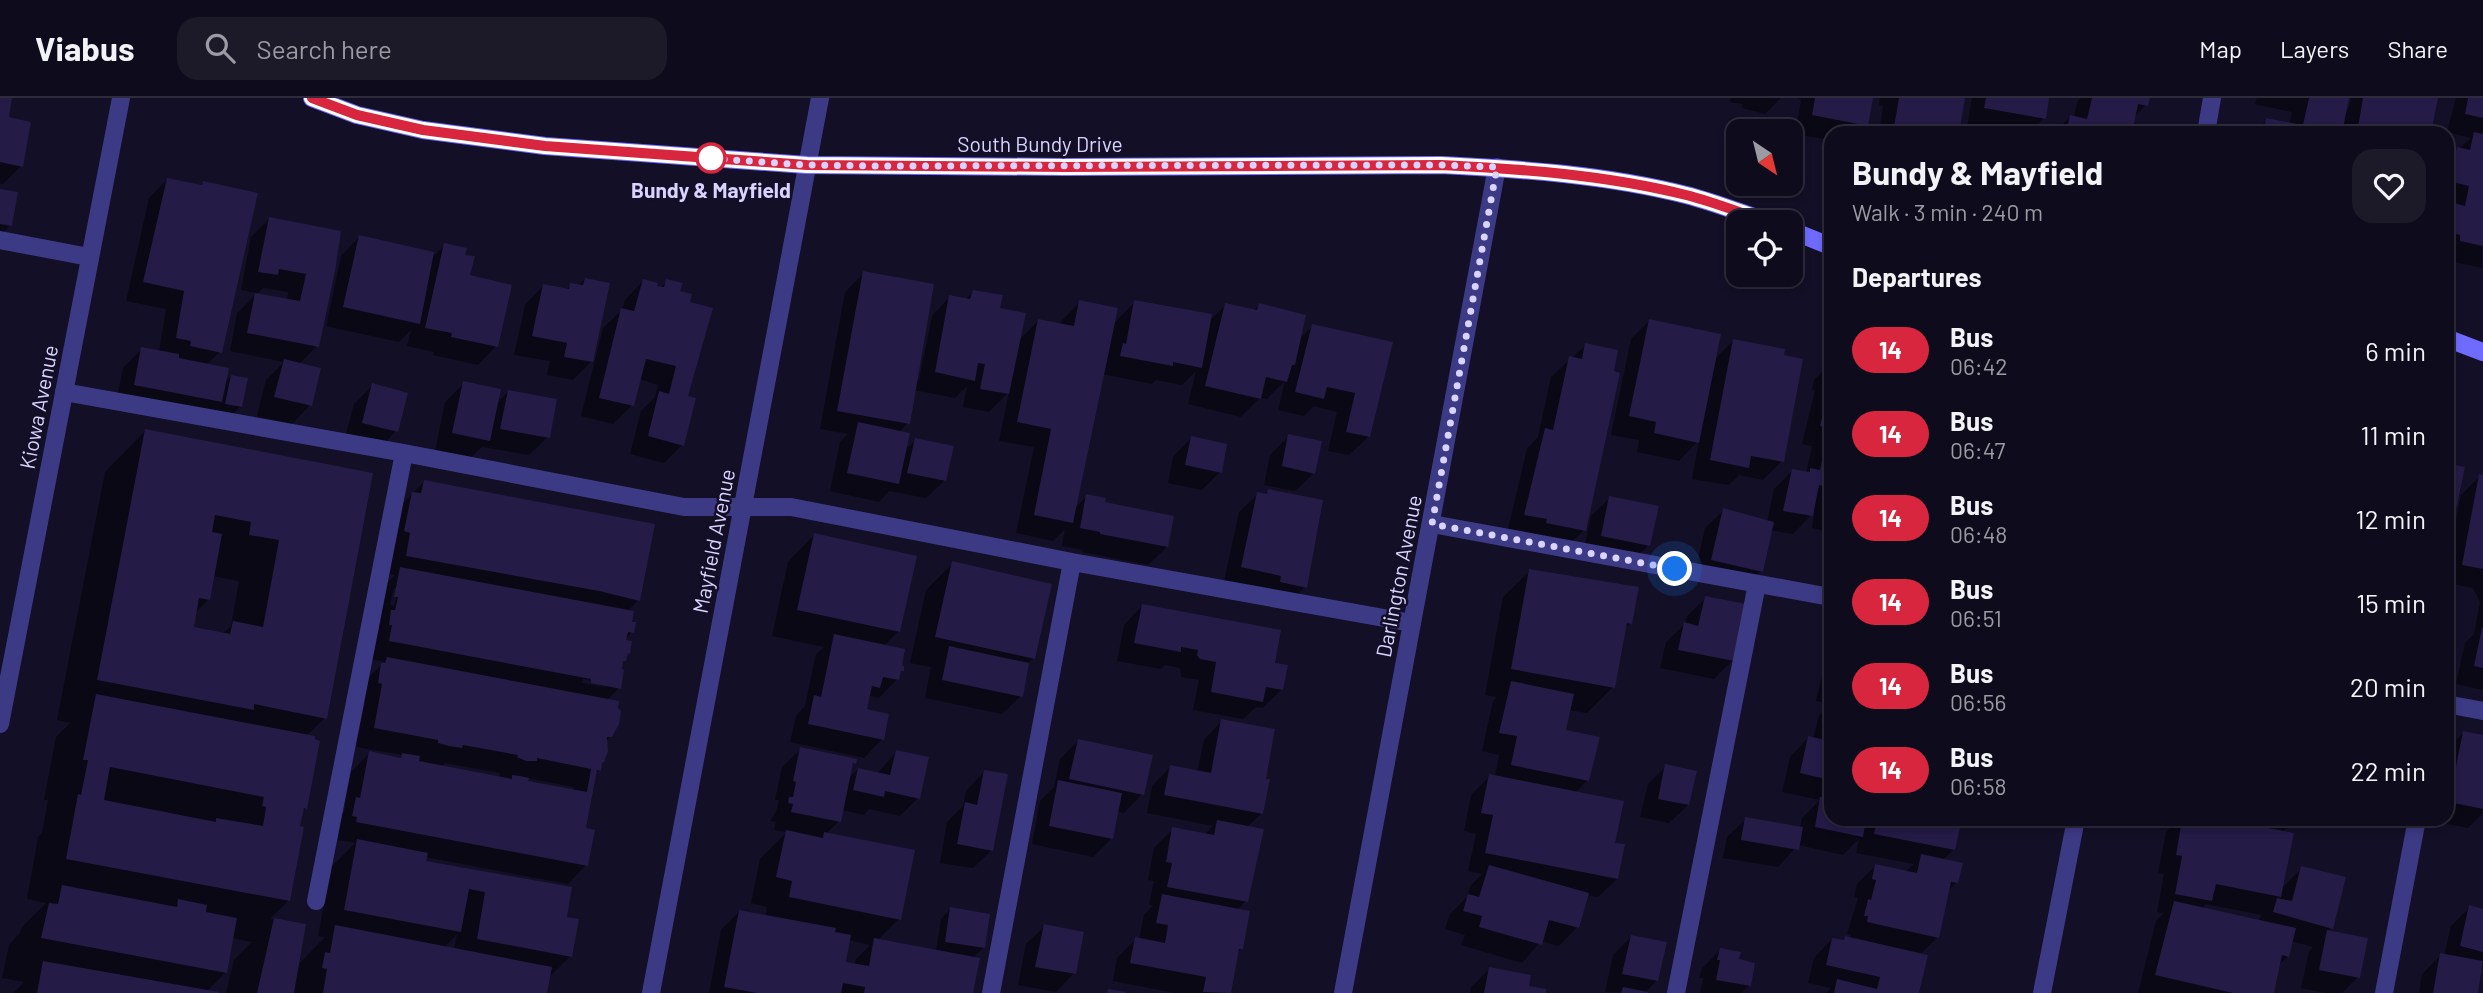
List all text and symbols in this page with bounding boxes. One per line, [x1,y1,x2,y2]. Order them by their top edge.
search box [177,17,667,80]
text: Viabus [35,28,135,68]
icon: search [201,29,239,67]
text: Search here [257,33,392,64]
text: Map [2199,34,2242,63]
text: Layers [2280,34,2349,63]
text: Share [2387,34,2448,63]
north arrow [1726,119,1802,196]
map controls [1726,119,1803,287]
street label: South Bundy Drive [957,131,1123,156]
marker: Bundy & Mayfield [696,143,726,173]
button: heart [2352,149,2426,223]
text: Bundy & Mayfield [1852,152,2103,192]
place label: Bundy & Mayfield [631,177,791,202]
text: Walk · 3 min · 240 m [1852,198,2043,226]
button: locate [1726,210,1803,287]
text: Departures [1852,261,1982,292]
text: Bus [1950,321,1993,352]
text: 14 [1879,335,1902,364]
text: 6 min [2365,335,2426,366]
street label: Kiowa Avenue [14,343,62,471]
text: 06:42 [1950,352,2008,380]
text: Bus [1950,405,1993,436]
text: 14 [1879,419,1902,448]
text: 11 min [2360,419,2426,450]
text: 06:47 [1950,436,2006,464]
street label: Mayfield Avenue [687,467,739,615]
text: Bus [1950,489,1993,520]
street label: Darlington Avenue [1370,493,1426,659]
text: 14 [1879,503,1902,532]
text: 12 min [2356,503,2426,534]
text: 06:48 [1950,520,2007,548]
your location [1657,551,1692,586]
text: Bus [1950,573,1993,604]
text: 14 [1879,587,1902,616]
text: 15 min [2356,587,2426,618]
text: 06:51 [1950,604,2002,632]
text: Bus [1950,657,1993,688]
text: 14 [1879,671,1902,700]
text: 20 min [2350,671,2426,702]
text: 06:56 [1950,688,2006,716]
text: Bus [1950,741,1993,772]
text: 14 [1879,755,1902,784]
text: 22 min [2351,755,2426,786]
text: 06:58 [1950,772,2006,800]

